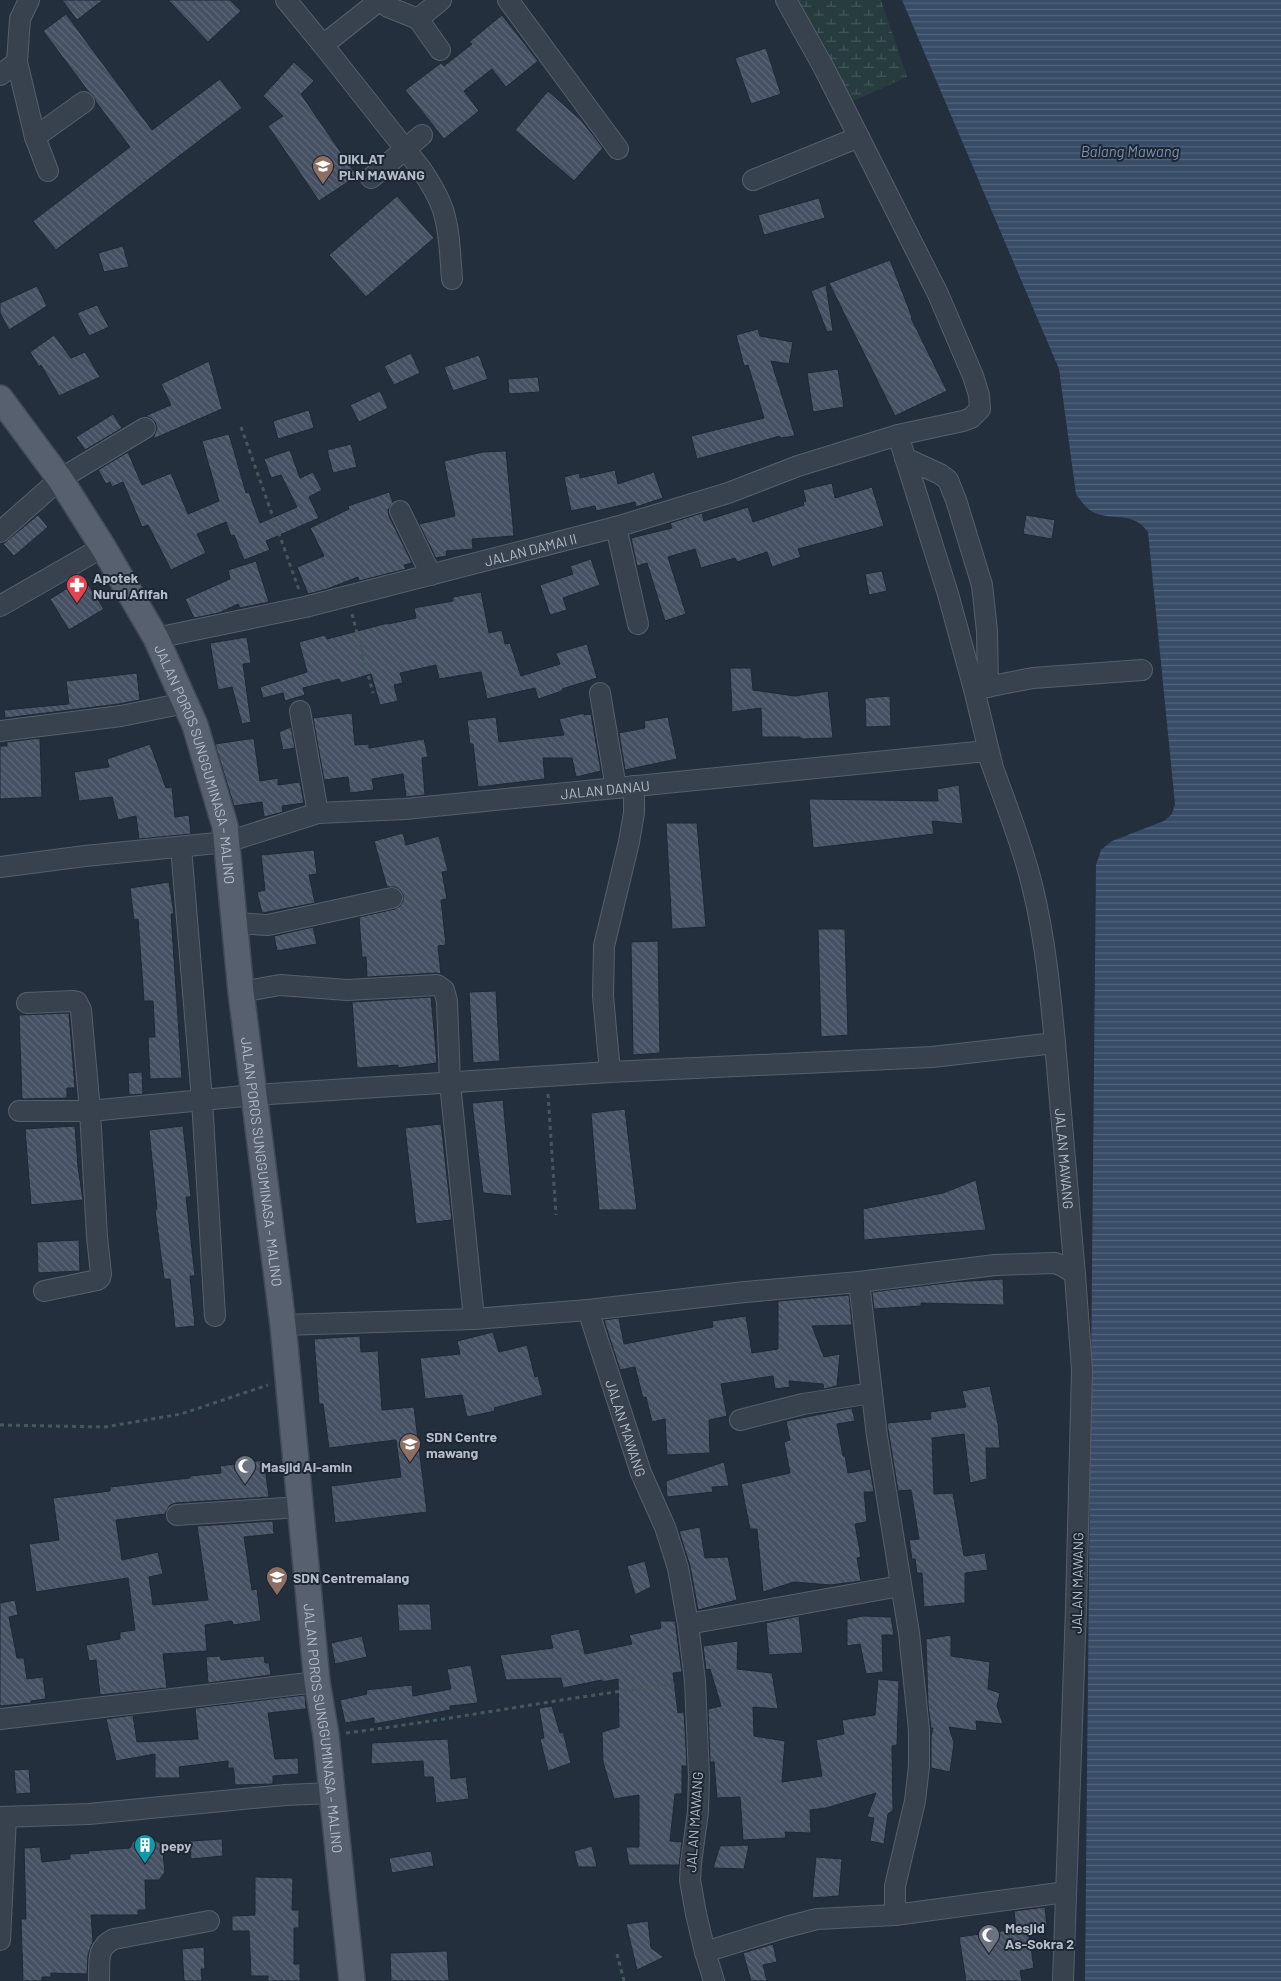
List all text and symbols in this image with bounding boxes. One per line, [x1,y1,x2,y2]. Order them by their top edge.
water label: Balang Mawang [1081,142,1180,160]
place label: DIKLAT PLN MAWANG [339,150,425,183]
school or university icon: DIKLAT PLN MAWANG [311,154,335,185]
street label: JALAN DAMAI II [482,529,579,569]
place label: Apotek Nurul Afifah [93,569,168,602]
pharmacy icon: Apotek Nurul Afifah [65,573,89,604]
street label: JALAN POROS SUNGGUMINASA - MALINO [151,642,239,885]
street label: JALAN DANAU [560,776,650,802]
street label: JALAN POROS SUNGGUMINASA - MALINO [238,1036,287,1287]
street label: JALAN MAWANG [1052,1107,1078,1210]
street label: JALAN MAWANG [603,1377,650,1479]
place label: SDN Centre mawang [426,1428,497,1461]
school or university icon: SDN Centre mawang [398,1432,422,1463]
mosque icon: Masjid Al-amin [233,1454,257,1485]
place label: Masjid Al-amin [261,1458,352,1475]
street label: JALAN MAWANG [1068,1532,1086,1634]
school or university icon: SDN Centremalang [265,1565,289,1596]
place label: SDN Centremalang [293,1569,410,1586]
street label: JALAN POROS SUNGGUMINASA - MALINO [301,1603,347,1854]
street label: JALAN MAWANG [682,1771,706,1873]
building icon: pepy [133,1833,157,1864]
place label: pepy [161,1837,191,1854]
place label: Mesjid As-Sokra 2 [1005,1919,1074,1952]
mosque icon: Mesjid As-Sokra 2 [977,1923,1001,1954]

